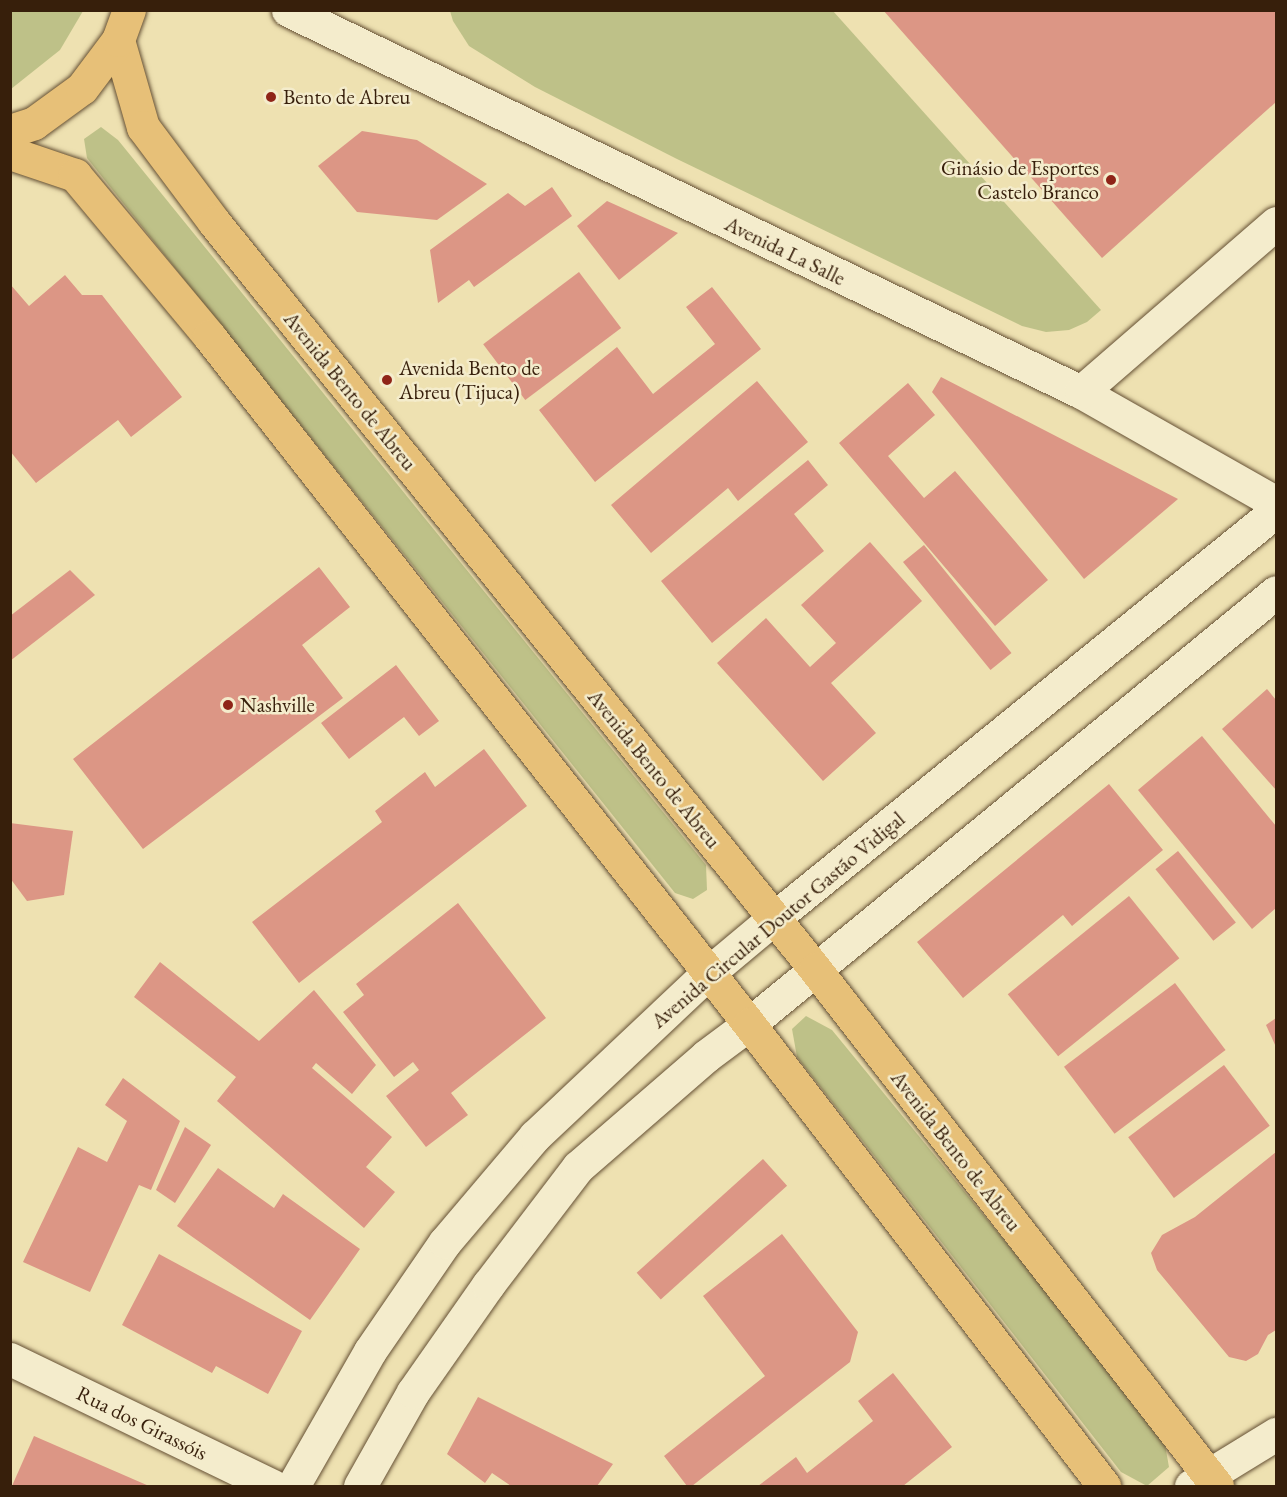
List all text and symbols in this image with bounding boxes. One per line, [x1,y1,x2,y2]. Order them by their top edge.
place label: Bento de Abreu [283,84,410,110]
marker: Bento de Abreu [264,90,278,104]
place label: Ginásio de Esportes Castelo Branco [941,155,1099,205]
marker: Ginásio de Esportes Castelo Branco [1104,173,1118,187]
street label: Avenida La Salle [721,211,849,291]
street label: Avenida Bento de Abreu [278,307,422,475]
place label: Avenida Bento de Abreu (Tijuca) [399,355,540,405]
marker: Avenida Bento de Abreu (Tijuca) [380,373,394,387]
street label: Avenida Bento de Abreu [582,685,726,853]
place label: Nashville [240,692,315,718]
marker: Nashville [221,698,235,712]
street label: Avenida Circular Doutor Gastão Vidigal [646,806,910,1034]
street label: Avenida Bento de Abreu [885,1066,1027,1236]
street label: Rua dos Girassóis [73,1380,211,1466]

